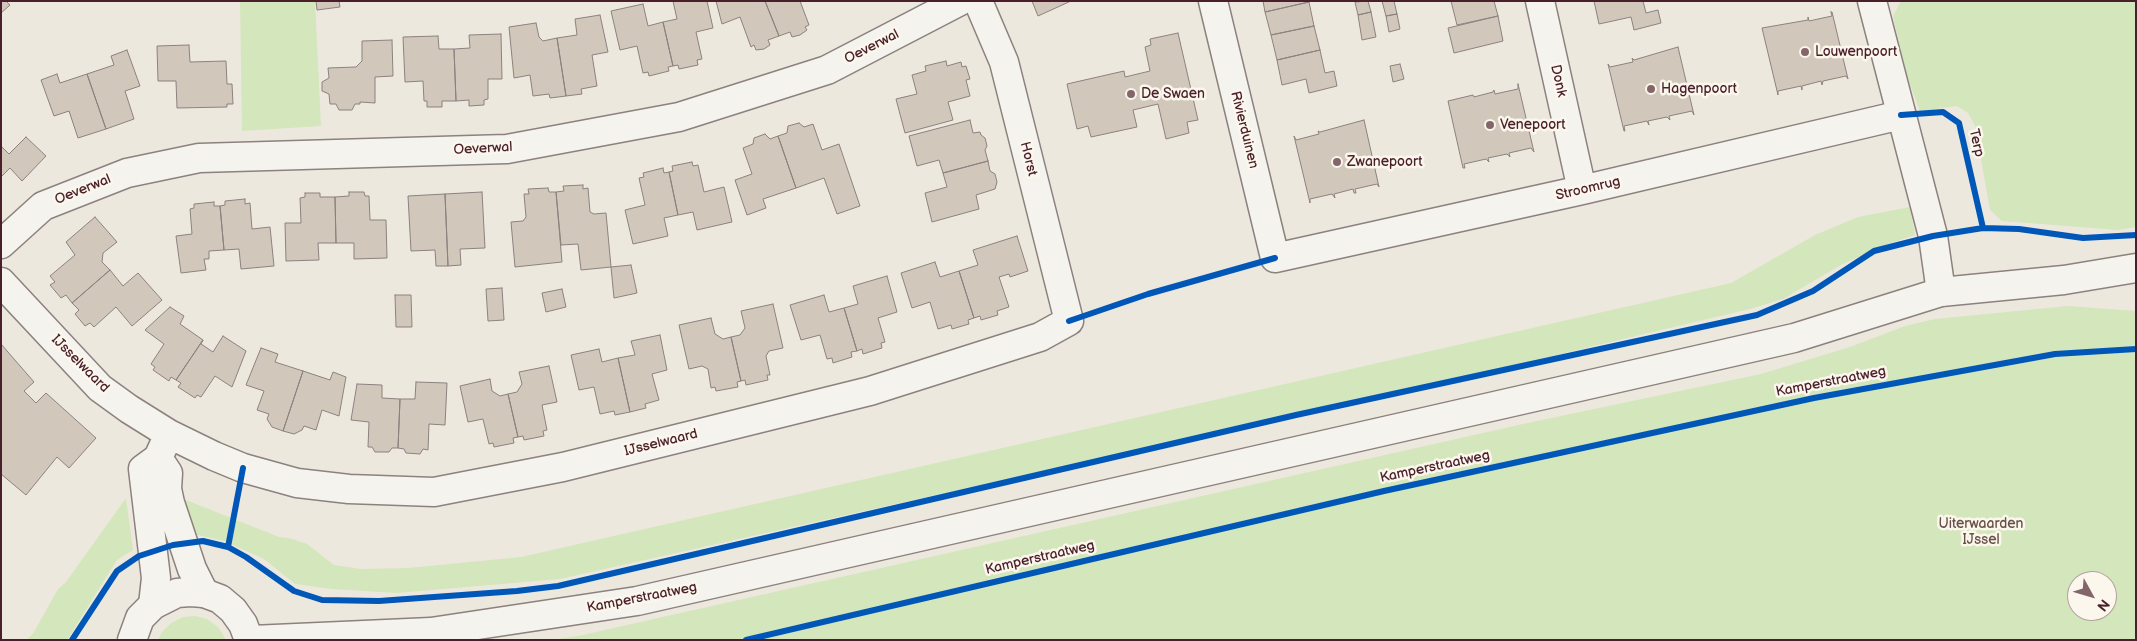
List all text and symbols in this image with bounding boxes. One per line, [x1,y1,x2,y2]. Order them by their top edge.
street label: Oeverwal [842,26,902,68]
place label: Louwenpoort [1815,44,1897,60]
marker: Louwenpoort [1799,46,1811,58]
street label: Donk [1546,63,1570,99]
place label: Hagenpoort [1661,81,1737,97]
marker: Hagenpoort [1645,83,1657,95]
place label: De Swaen [1141,86,1205,102]
marker: De Swaen [1125,88,1137,100]
street label: Rivierduinen [1226,90,1262,170]
place label: Venepoort [1500,117,1566,133]
marker: Venepoort [1484,119,1496,131]
street label: Terp [1965,127,1987,159]
street label: Oeverwal [453,139,513,159]
street label: Horst [1016,140,1040,178]
place label: Zwanepoort [1347,154,1423,170]
marker: Zwanepoort [1331,156,1343,168]
street label: Oeverwal [53,171,113,209]
street label: Stroomrug [1554,173,1622,205]
street label: IJsselwaard [47,331,113,397]
street label: Kamperstraatweg [1775,363,1887,401]
street label: IJsselwaard [623,426,699,460]
street label: Kamperstraatweg [1379,447,1491,487]
park label: Uiterwaarden IJssel [1939,516,2023,548]
street label: Kamperstraatweg [984,537,1096,579]
north arrow [2067,571,2117,621]
street label: Kamperstraatweg [586,579,698,617]
text: N [2093,596,2113,615]

